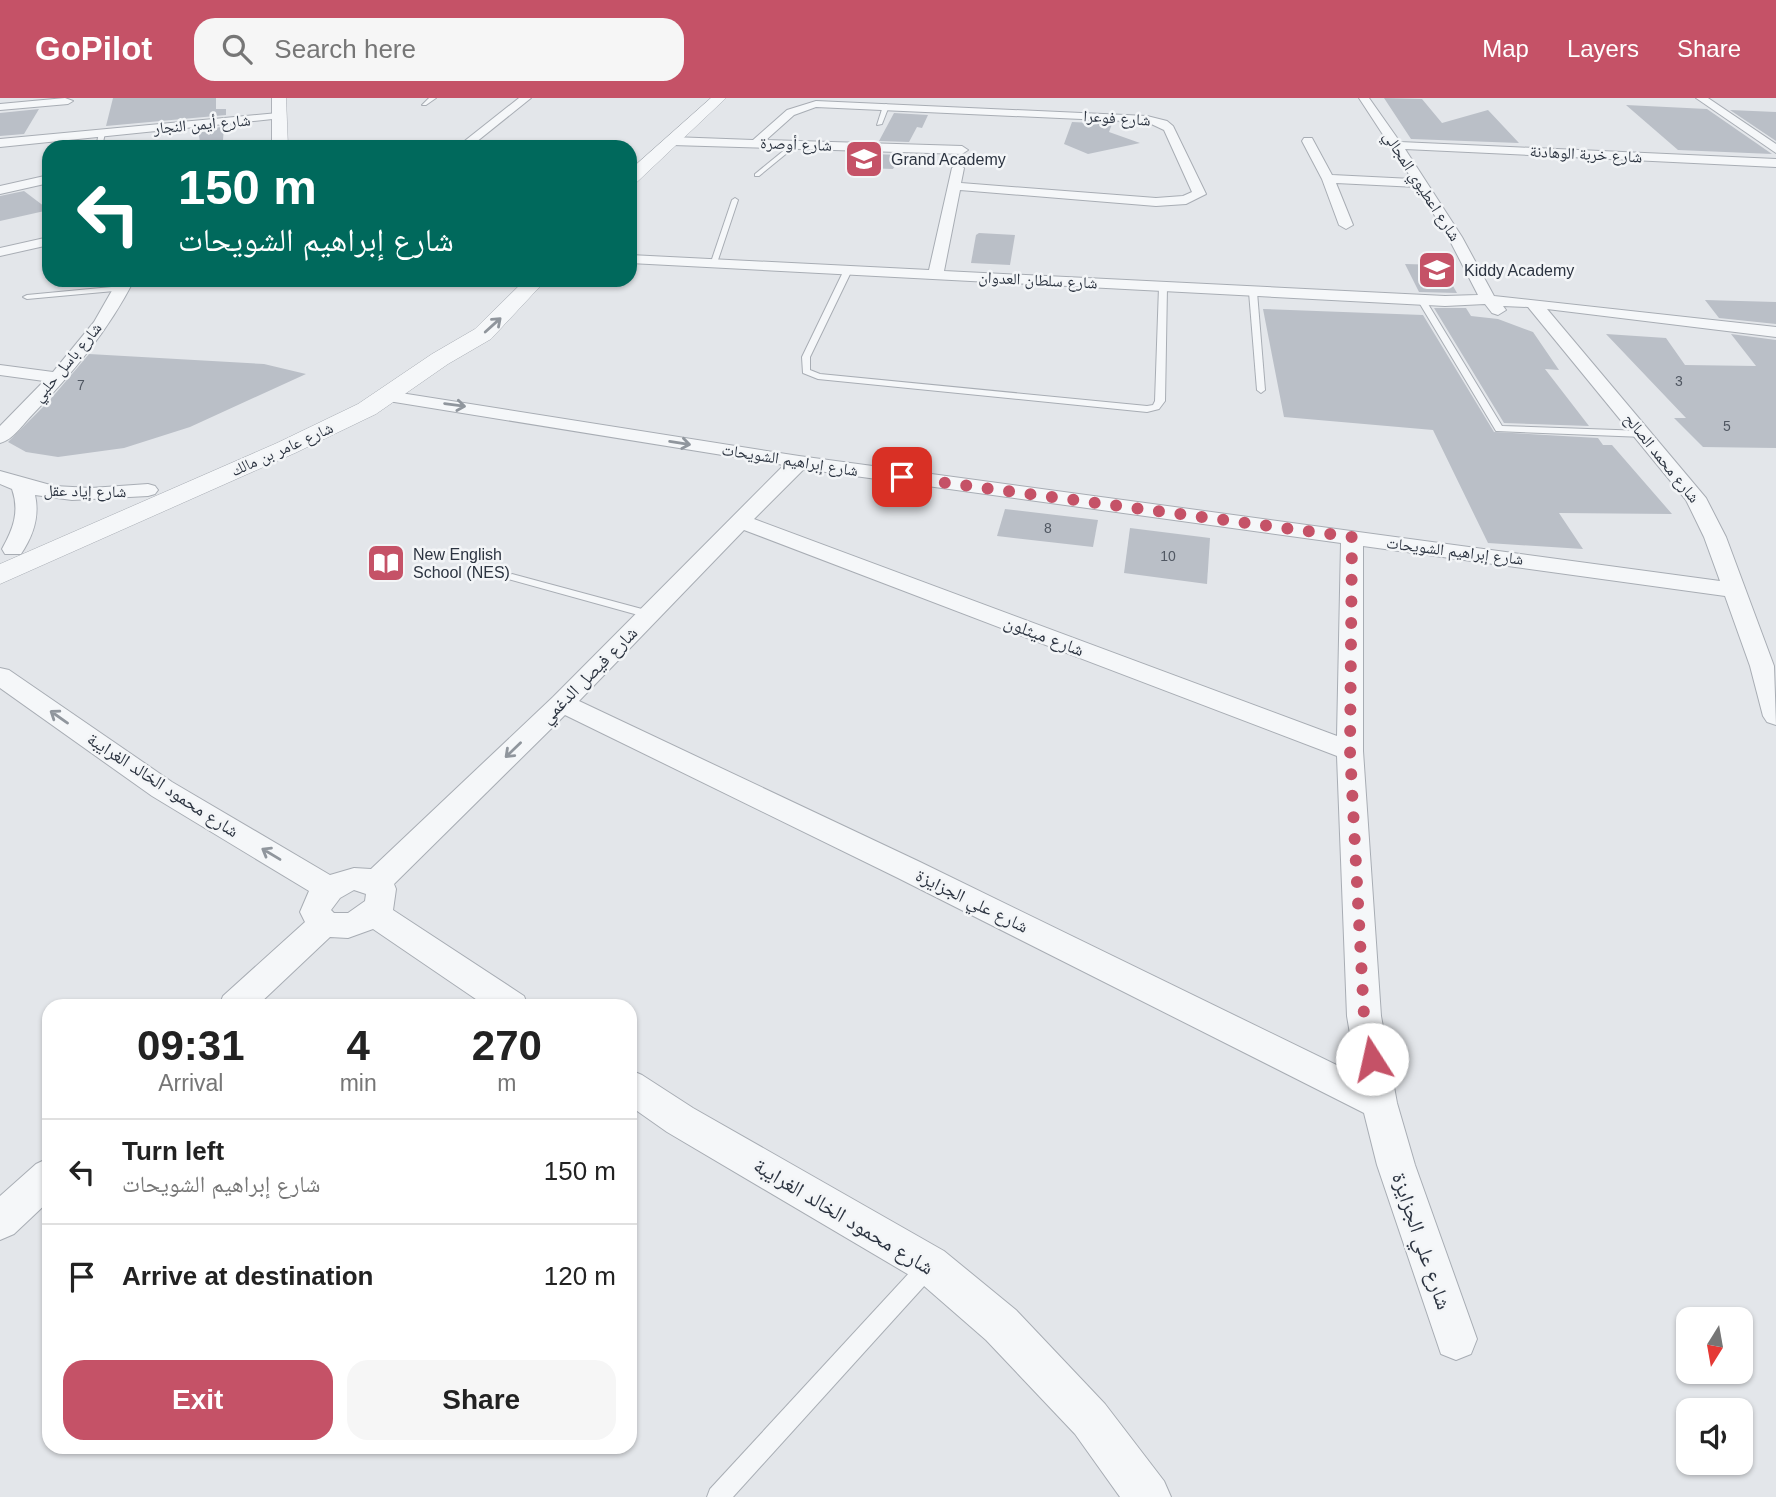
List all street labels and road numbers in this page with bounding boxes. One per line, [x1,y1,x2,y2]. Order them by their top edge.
street label: شارع فوعرا [1083,107,1151,131]
street label: شارع أيمن النجار [152,111,251,139]
street label: شارع اعطيوي المجالي [1377,128,1464,246]
street label: شارع أوصرة [760,133,832,156]
street label: شارع خربة الوهادنة [1529,143,1643,167]
street label: شارع سلطان العدوان [978,268,1098,294]
street label: شارع باسل حلبي [29,319,108,407]
street label: شارع محمد الصالح [1619,410,1703,507]
street label: شارع عامر بن مالك [228,419,336,481]
street label: شارع إبراهيم الشويحات [720,441,859,481]
street label: شارع إياد عقل [43,482,127,502]
street label: شارع إبراهيم الشويحات [1385,534,1525,570]
street label: شارع ميثلون [1001,612,1087,661]
street label: شارع فيصل الدغمي [537,623,645,731]
street label: شارع محمود الخالد الغرايبة [83,729,242,842]
street label: شارع علي الجزايزة [911,865,1031,941]
street label: شارع محمود الخالد الغرايبة [749,1153,938,1281]
street label: شارع علي الجزايزة [1383,1170,1456,1314]

